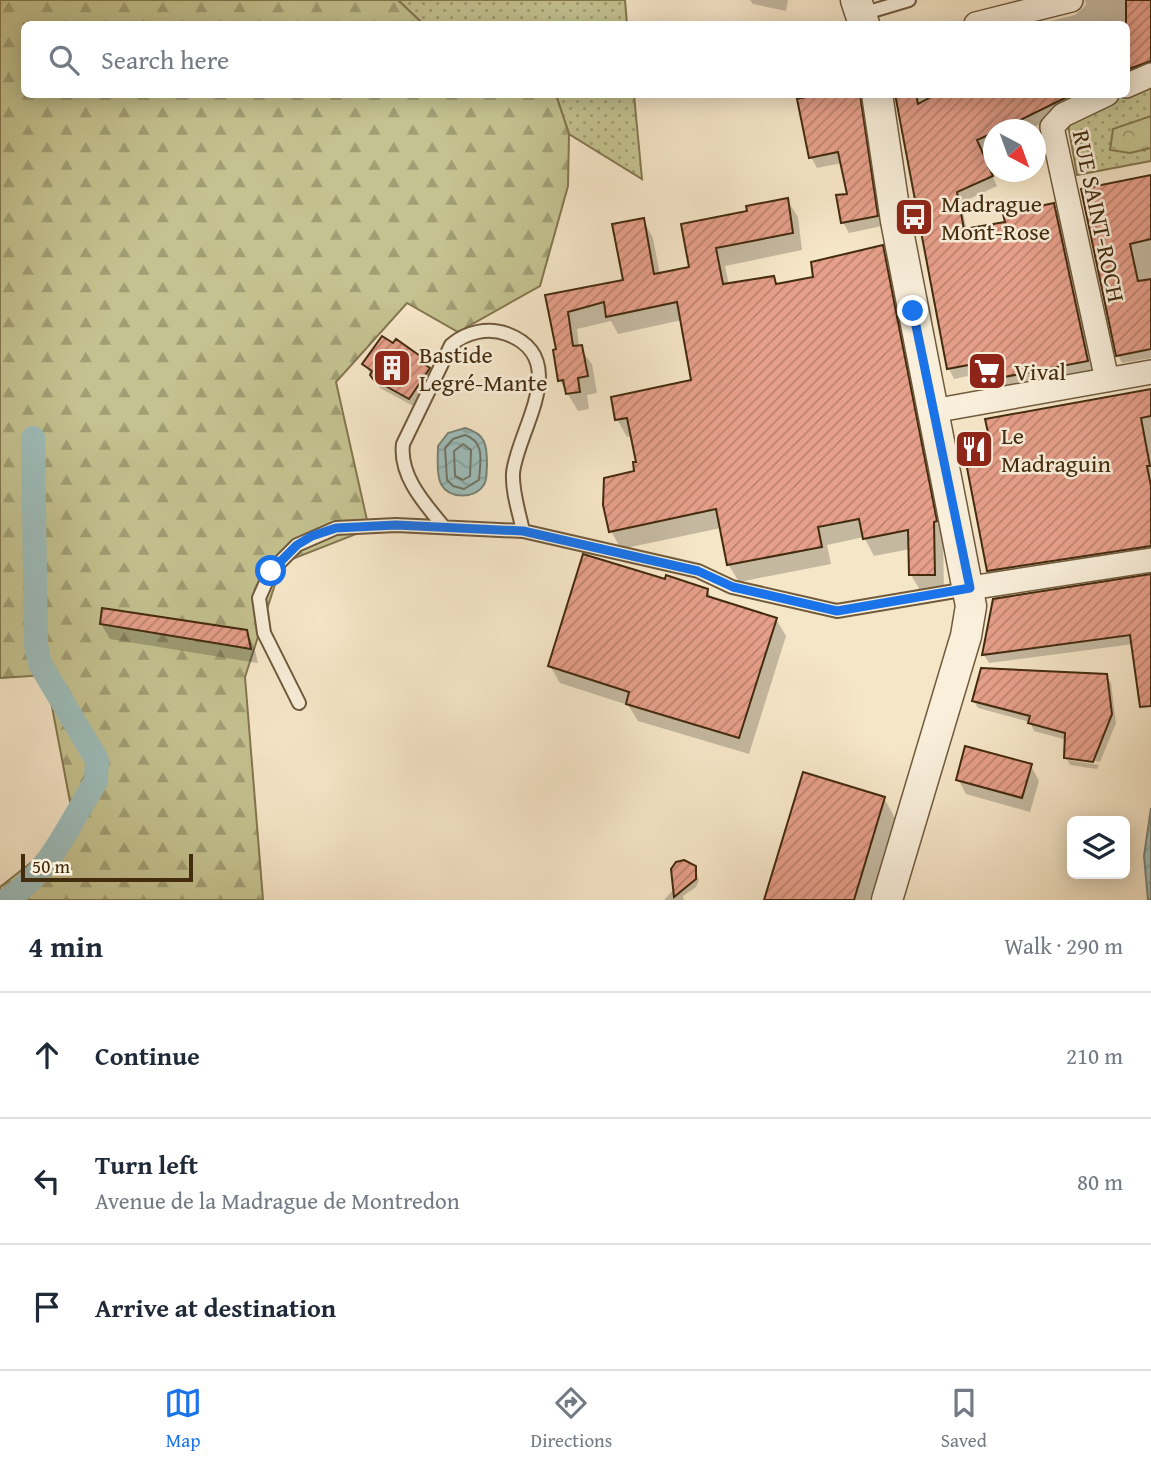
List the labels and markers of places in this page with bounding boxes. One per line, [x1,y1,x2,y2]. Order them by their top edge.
place label: Madrague Mont-Rose [941,186,1050,249]
bus stop icon: Madrague Mont-Rose [893,196,935,238]
place label: Bastide Legré-Mante [419,337,548,400]
building icon: Bastide Legré-Mante [371,347,413,389]
supermarket icon: Vival [966,350,1008,392]
place label: Vival [1014,354,1066,389]
place label: Le Madraguin [1001,418,1111,481]
restaurant icon: Le Madraguin [953,428,995,470]

